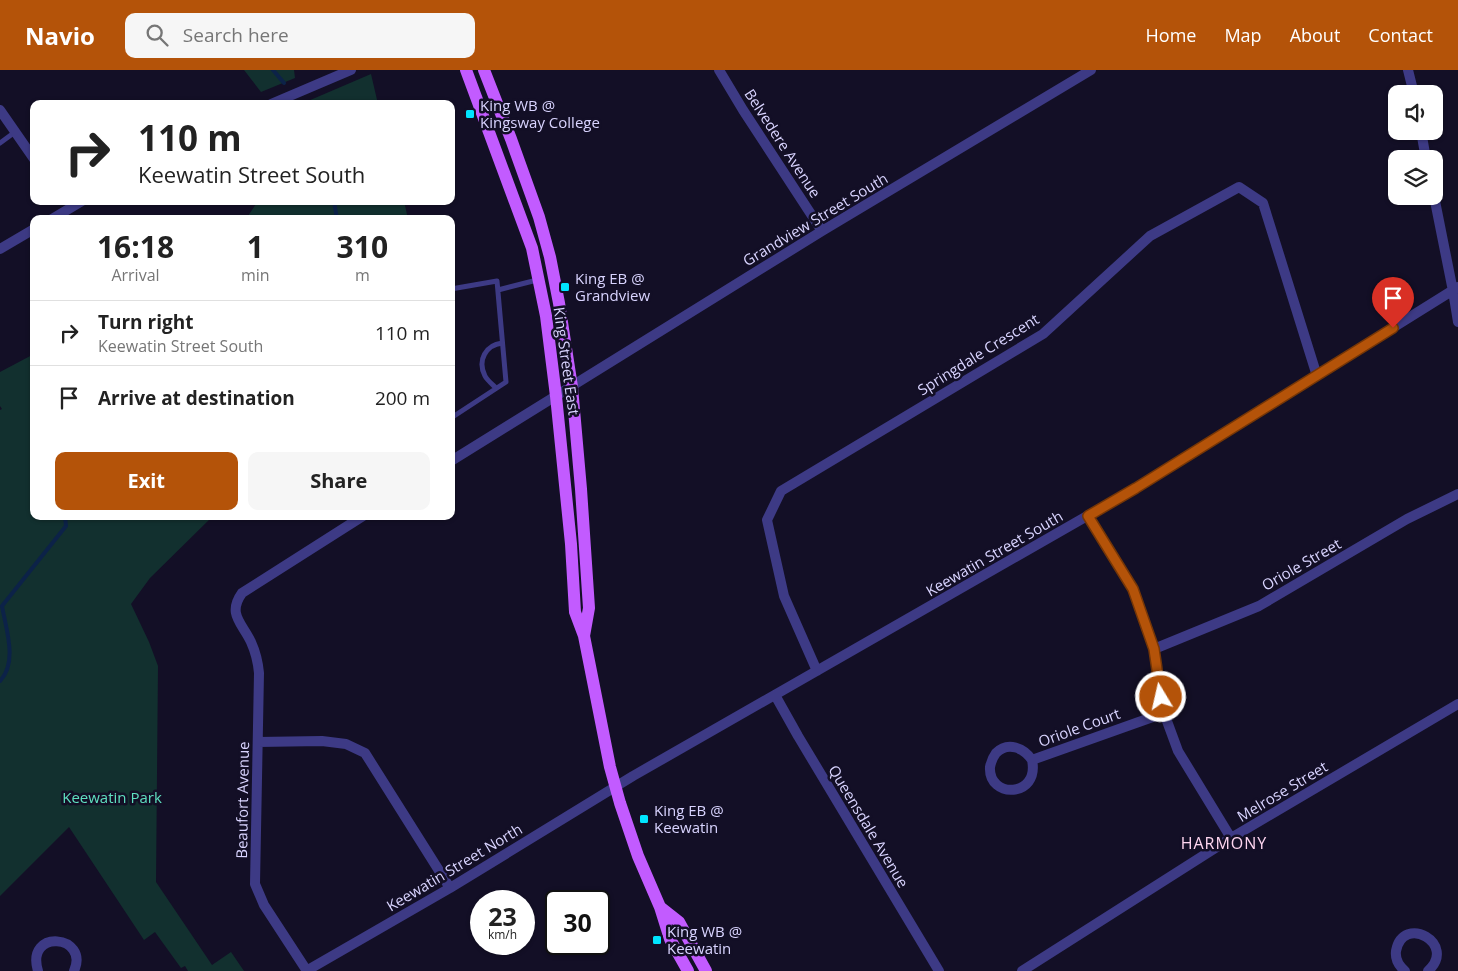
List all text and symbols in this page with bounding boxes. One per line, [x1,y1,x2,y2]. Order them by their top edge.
search box [125,13,475,58]
text: Navio [25,19,95,52]
icon: search [143,21,171,49]
text: Search here [183,22,289,48]
text: Home [1146,23,1196,47]
text: Map [1224,23,1262,47]
text: About [1290,23,1340,47]
text: Contact [1368,23,1433,47]
street label: Belvedere Avenue [740,85,826,201]
map controls [1388,85,1443,205]
button: sound [1388,85,1443,140]
place label: King WB @ Kingsway College [480,95,600,132]
marker: King WB @ Kingsway College [464,108,476,120]
text: 110 m [138,114,242,161]
icon: right [55,120,120,185]
button: layers [1388,150,1443,205]
text: Keewatin Street South [138,159,365,189]
street label: Grandview Street South [739,168,891,270]
text: 16:18 [97,226,174,267]
text: 1 [247,226,264,267]
text: 310 [337,226,388,267]
text: Arrival [111,264,160,286]
text: min [241,264,270,286]
text: m [355,264,370,286]
place label: King EB @ Grandview [575,268,650,305]
pin [1372,277,1414,328]
marker: King EB @ Grandview [559,281,571,293]
icon: arrive [1379,284,1407,312]
street label: King Street East [550,306,584,416]
text: Turn right [98,309,193,335]
street label: Springdale Crescent [914,309,1042,399]
icon: right [55,319,83,347]
text: 110 m [375,320,430,346]
text: Keewatin Street South [98,335,263,357]
icon: arrive [55,384,83,412]
text: Arrive at destination [98,385,295,411]
text: 200 m [375,385,430,411]
button: Exit [55,452,238,510]
button: Share [248,452,430,510]
street label: Keewatin Street South [922,506,1066,600]
street label: Oriole Street [1258,533,1344,595]
position arrow [1134,670,1186,722]
street label: Oriole Court [1035,703,1123,751]
street label: Beaufort Avenue [231,741,253,859]
street label: Melrose Street [1233,756,1331,826]
street label: Queensdale Avenue [824,761,914,891]
park label: Keewatin Park [62,787,162,807]
place label: King EB @ Keewatin [654,800,724,837]
marker: King EB @ Keewatin [638,813,650,825]
street label: Keewatin Street North [382,819,526,915]
district label: HARMONY [1181,832,1267,854]
speed limit sign: 30 [545,890,610,955]
text: 23 [488,899,517,933]
place label: King WB @ Keewatin [667,921,742,958]
text: km/h [488,926,517,943]
marker: King WB @ Keewatin [651,934,663,946]

